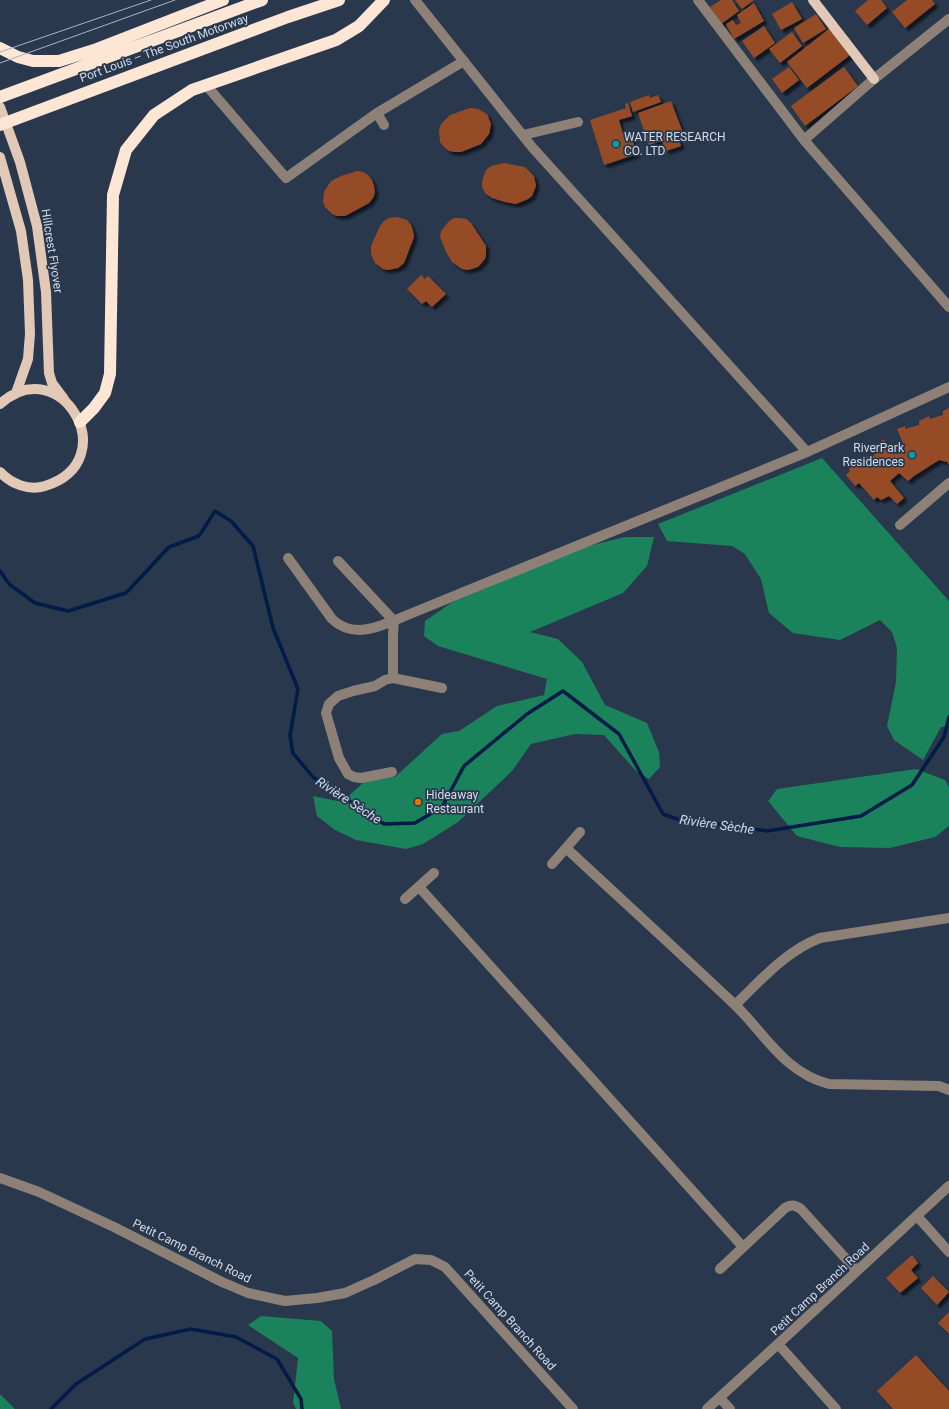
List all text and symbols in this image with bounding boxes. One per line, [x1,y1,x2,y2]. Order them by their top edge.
street label: Port Louis – The South Motorway [78,11,251,85]
place label: WATER RESEARCH CO. LTD [624,130,726,158]
marker: WATER RESEARCH CO. LTD [611,139,621,149]
street label: Hillcrest Flyover [38,208,66,294]
place label: RiverPark Residences [843,441,905,469]
marker: RiverPark Residences [907,450,917,460]
water label: Rivière Sèche [313,774,385,827]
place label: Hideaway Restaurant [426,788,484,816]
marker: Hideaway Restaurant [413,797,423,807]
water label: Rivière Sèche [679,812,755,837]
street label: Petit Camp Branch Road [130,1216,254,1286]
street label: Petit Camp Branch Road [768,1240,872,1338]
street label: Petit Camp Branch Road [461,1267,559,1373]

